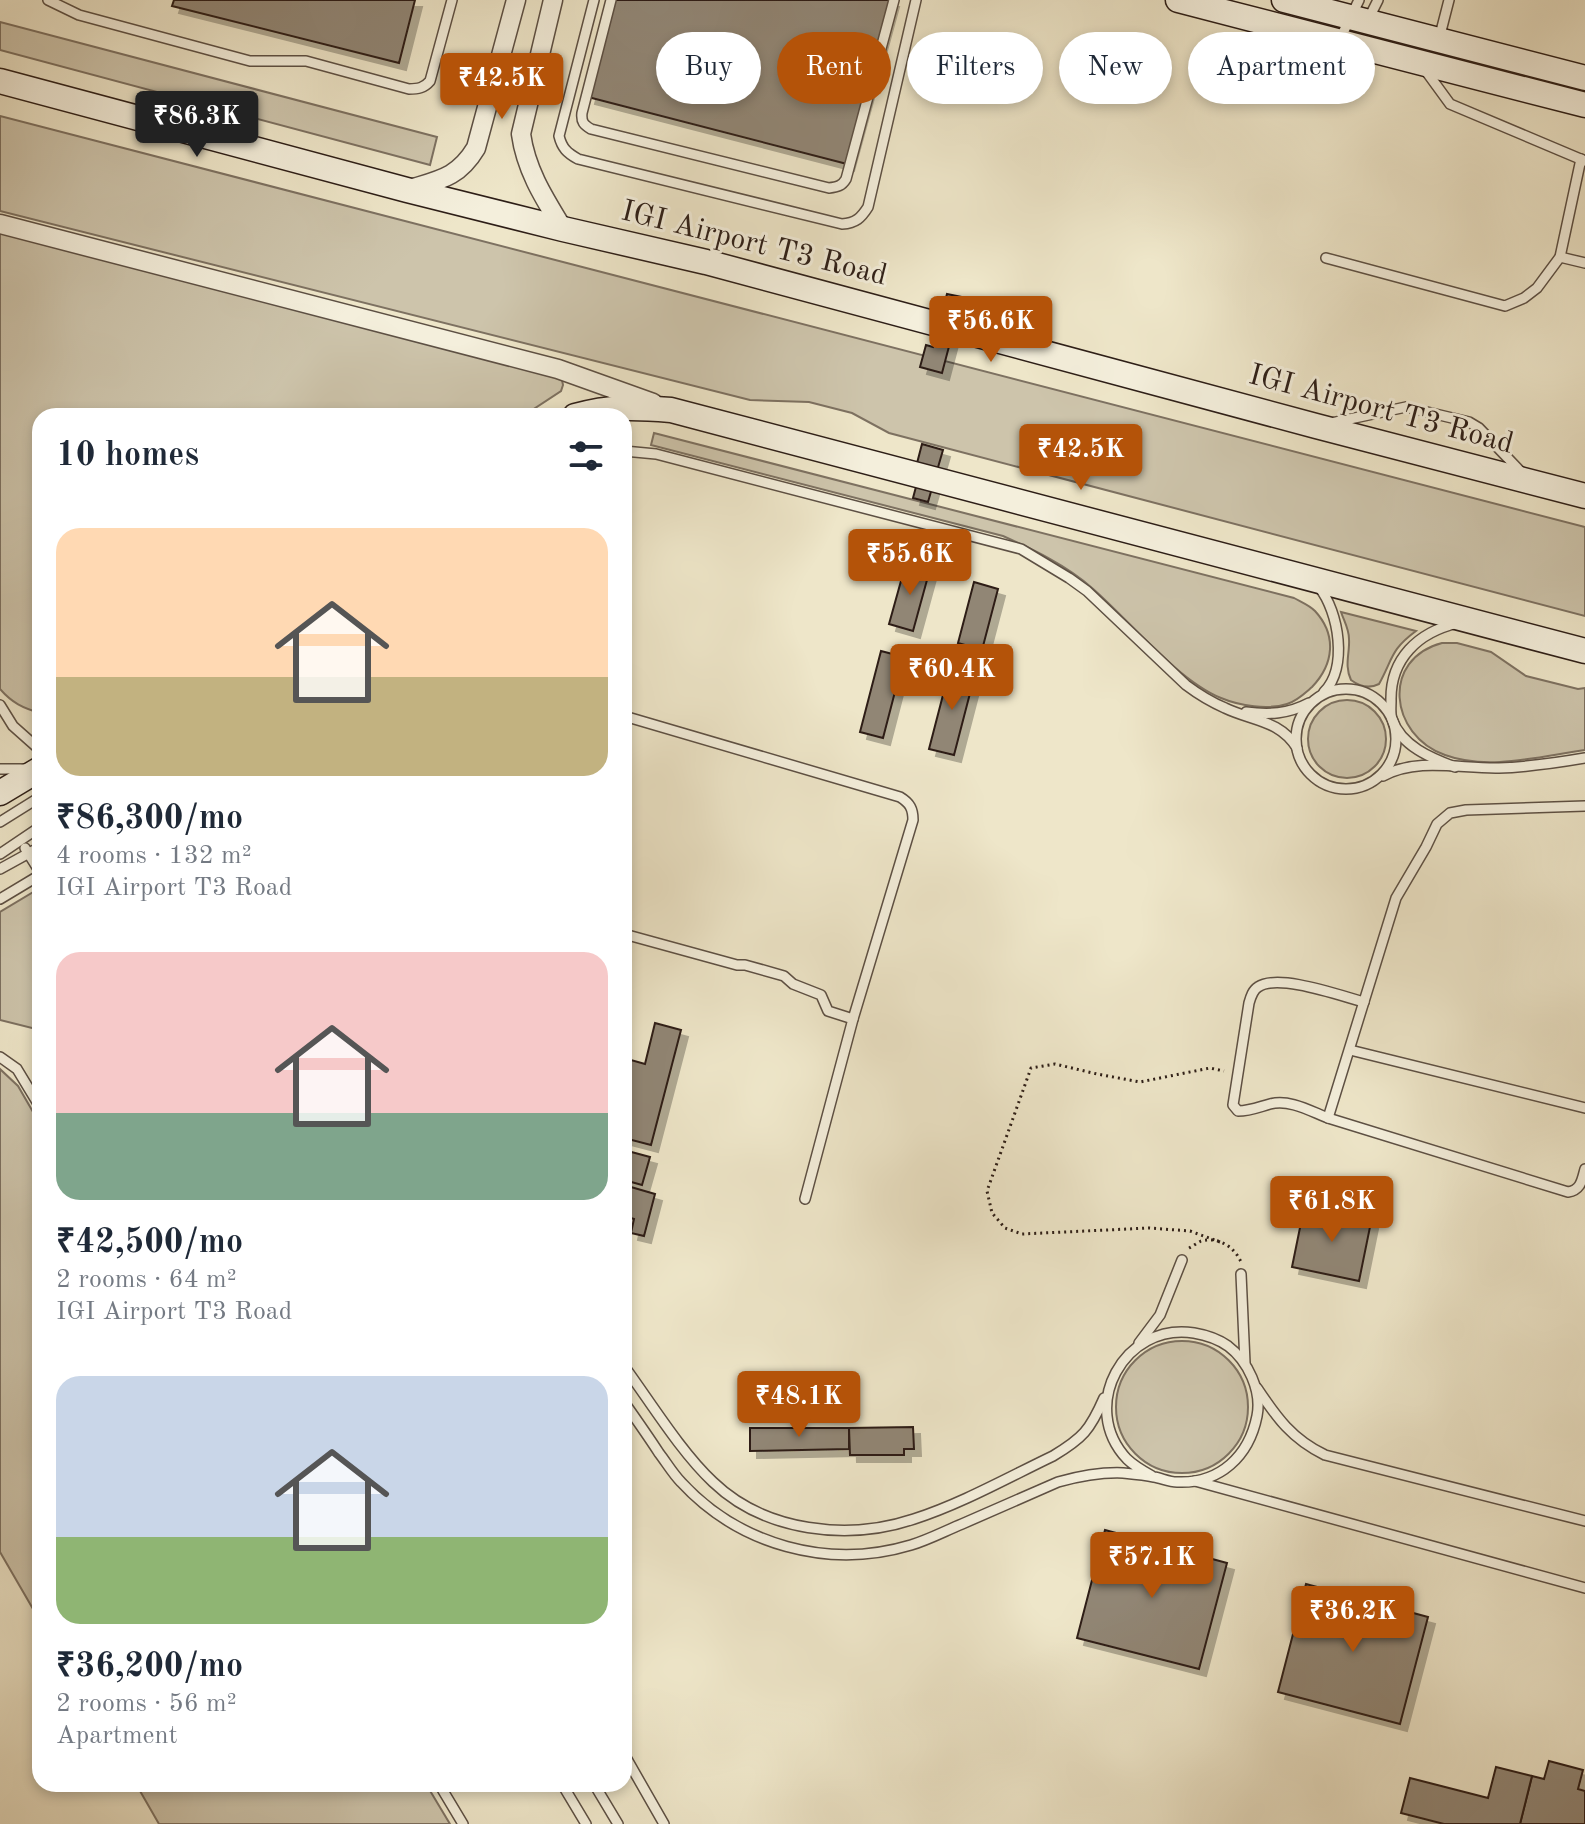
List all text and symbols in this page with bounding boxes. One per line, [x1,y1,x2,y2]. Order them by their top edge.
chip: Buy [656,32,761,104]
chip: Rent [777,32,891,104]
chip: Filters [907,32,1043,104]
chip: New [1059,32,1172,104]
chip: Apartment [1188,32,1375,104]
pin: ₹42.5K [437,53,567,121]
text: ₹42.5K [458,66,546,92]
pin: ₹86.3K [132,91,262,159]
text: ₹86.3K [153,104,241,130]
street label: IGI Airport T3 Road [618,196,890,292]
pin: ₹56.6K [926,296,1056,364]
text: ₹56.6K [947,309,1035,335]
street label: IGI Airport T3 Road [1245,360,1517,460]
pin: ₹42.5K [1016,424,1146,492]
icon: filters [564,434,608,478]
text: ₹42.5K [1037,437,1125,463]
text: 10 homes [56,439,199,473]
pin: ₹55.6K [845,529,975,597]
text: ₹55.6K [866,542,954,568]
icon: home [260,580,404,724]
pin: ₹60.4K [887,644,1017,712]
text: ₹60.4K [908,657,996,683]
text: ₹86,300/mo [56,802,243,836]
text: 4 rooms · 132 m² [56,843,252,869]
text: IGI Airport T3 Road [56,875,292,901]
icon: home [260,1004,404,1148]
pin: ₹61.8K [1267,1176,1397,1244]
text: ₹61.8K [1288,1189,1376,1215]
text: ₹42,500/mo [56,1226,243,1260]
text: 2 rooms · 64 m² [56,1267,237,1293]
text: IGI Airport T3 Road [56,1299,292,1325]
pin: ₹48.1K [734,1371,864,1439]
text: ₹48.1K [755,1384,843,1410]
icon: home [260,1428,404,1572]
pin: ₹57.1K [1087,1532,1217,1600]
text: ₹57.1K [1108,1545,1196,1571]
pin: ₹36.2K [1288,1586,1418,1654]
text: ₹36.2K [1309,1599,1397,1625]
text: ₹36,200/mo [56,1650,243,1684]
text: 2 rooms · 56 m² [56,1691,237,1717]
text: Apartment [56,1723,178,1749]

